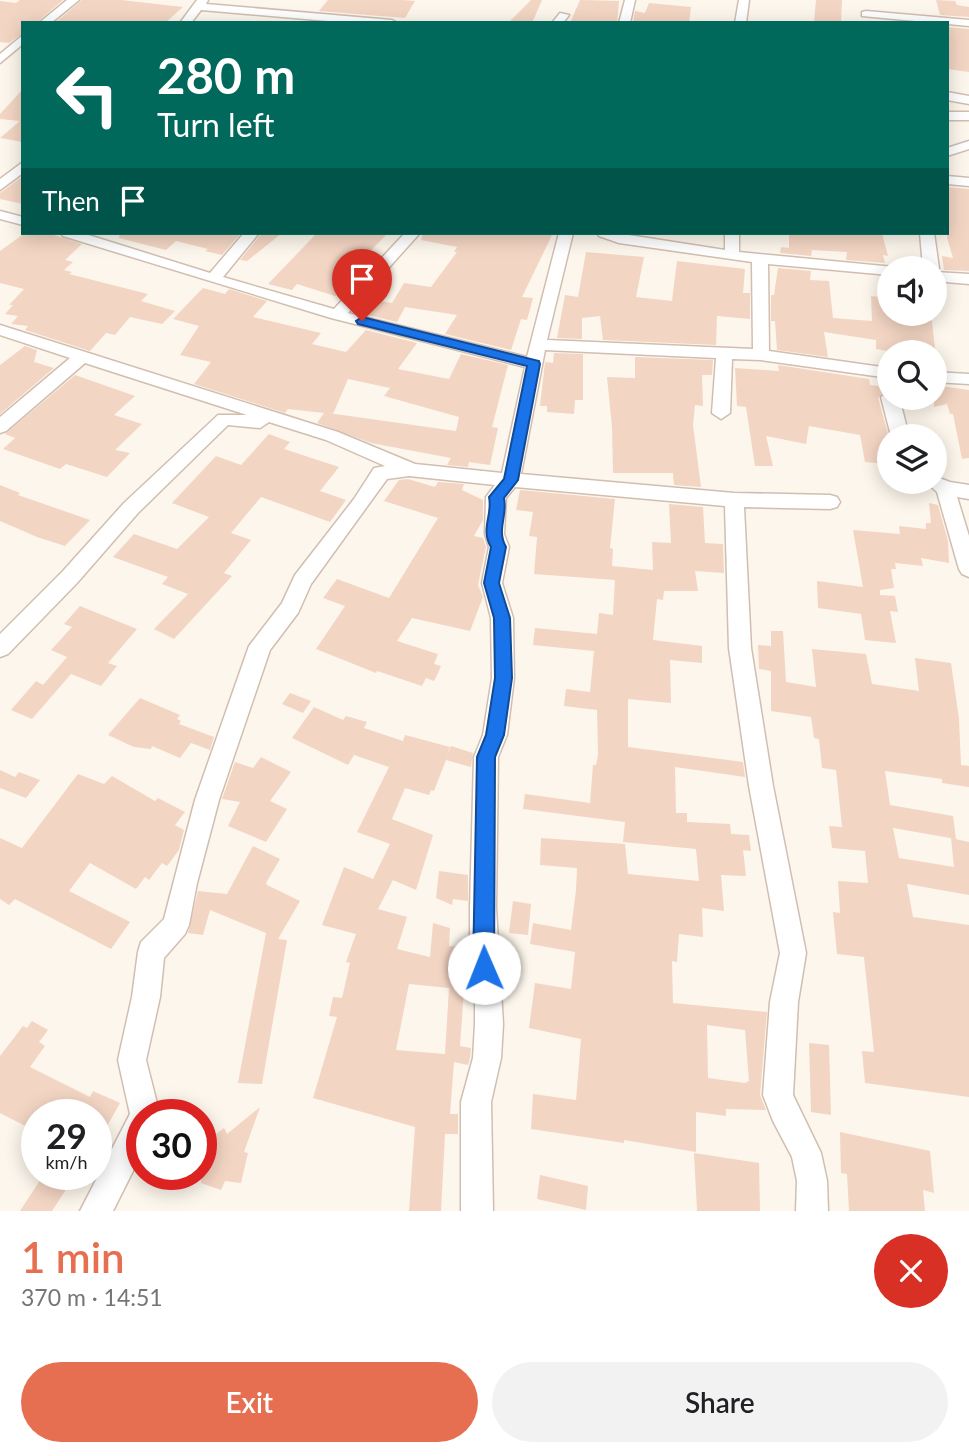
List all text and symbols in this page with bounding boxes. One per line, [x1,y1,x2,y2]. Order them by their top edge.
text: 280 m [157,46,295,104]
icon: left [42,49,133,140]
text: Turn left [157,105,274,144]
icon: arrive [114,182,152,220]
text: Then [42,185,100,217]
pin [332,249,392,321]
map controls [877,256,947,494]
button: sound [877,256,947,326]
icon: arrive [343,260,381,298]
button: search [877,340,947,410]
button: layers [877,424,947,494]
position arrow [447,931,521,1005]
speed limit sign: 30 [126,1099,217,1190]
text: 29 [46,1114,87,1156]
text: km/h [45,1151,88,1173]
text: 1 min [21,1232,125,1282]
button: close [874,1234,948,1308]
text: 370 m · 14:51 [21,1283,163,1311]
button: Exit [21,1362,478,1442]
button: Share [492,1362,948,1442]

